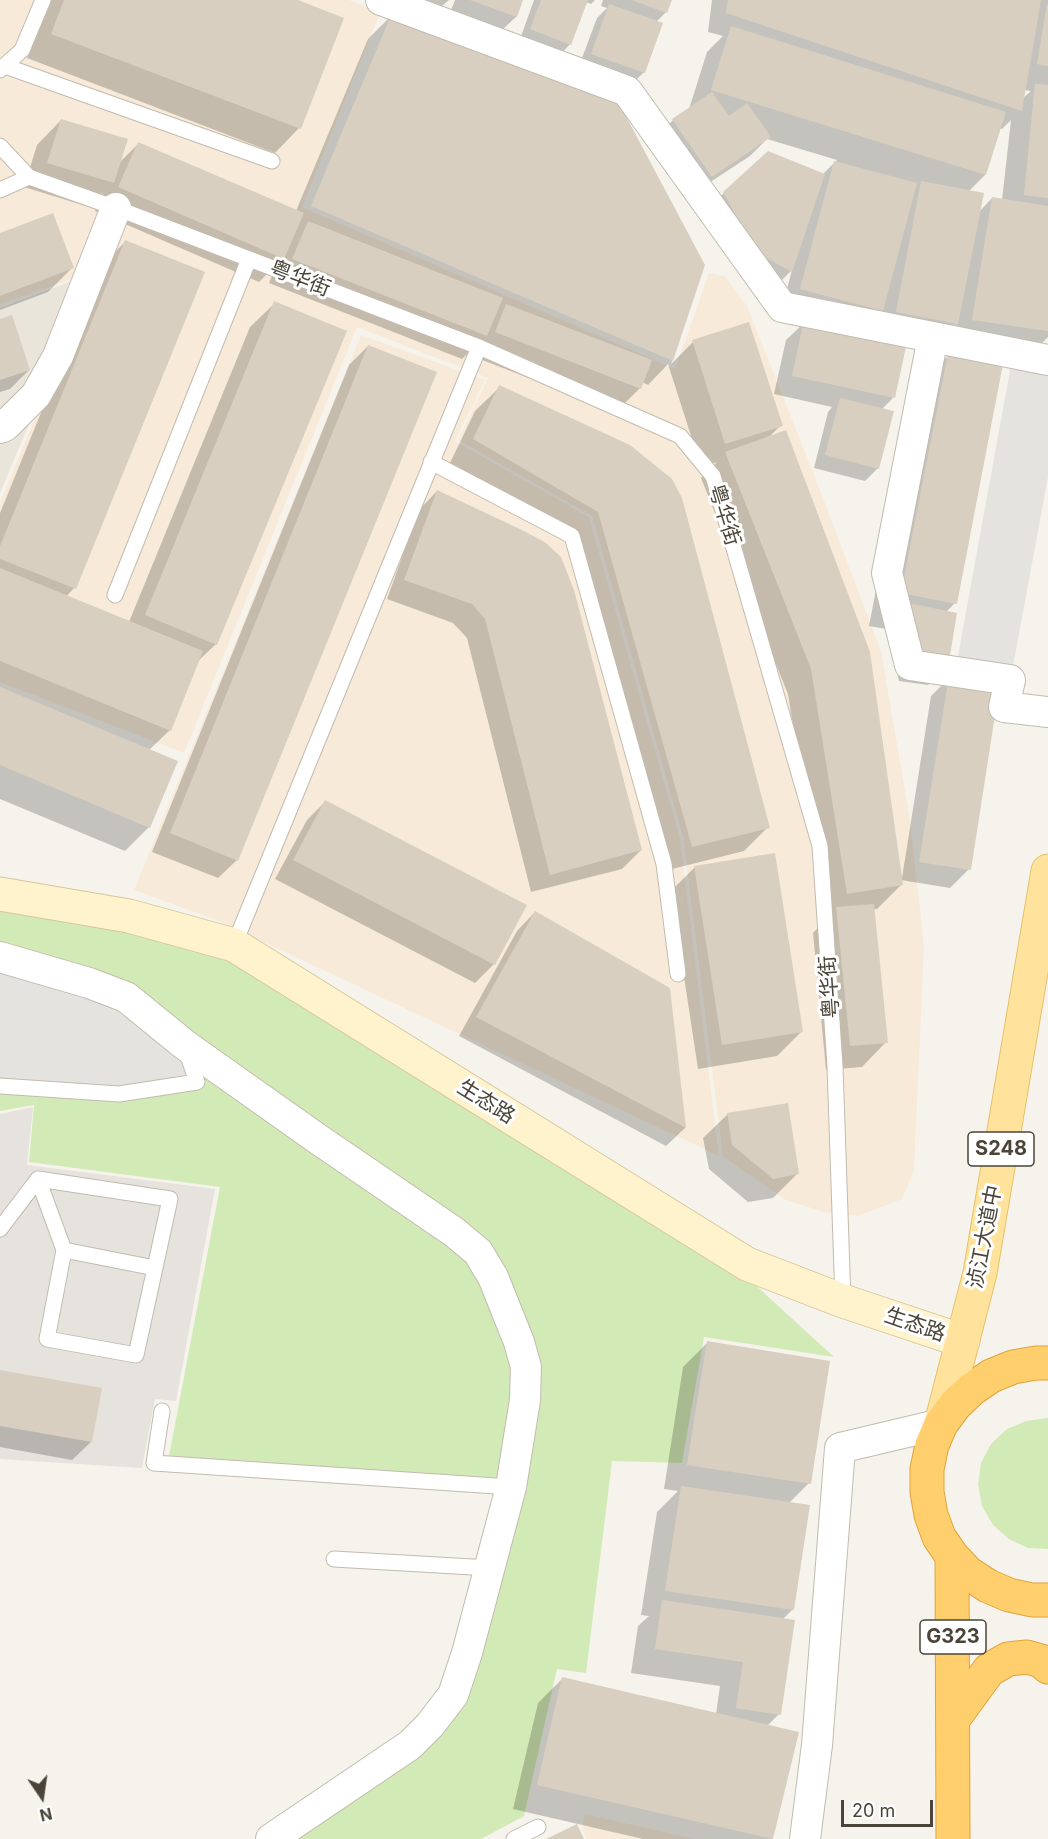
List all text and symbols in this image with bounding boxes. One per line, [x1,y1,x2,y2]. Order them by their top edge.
street label: 粤华街 [266,256,334,302]
street label: 粤华街 [703,481,745,549]
street label: 粤华街 [815,955,845,1019]
street label: 生态路 [453,1075,519,1129]
road number: S248 [968,1132,1034,1166]
street label: 浈江大道中 [963,1183,1007,1291]
street label: 生态路 [881,1303,949,1347]
road number: G323 [920,1620,986,1654]
north arrow [12,1767,72,1827]
scale bar [844,1788,936,1826]
text: 20 m [852,1800,895,1821]
text: N [38,1803,54,1826]

